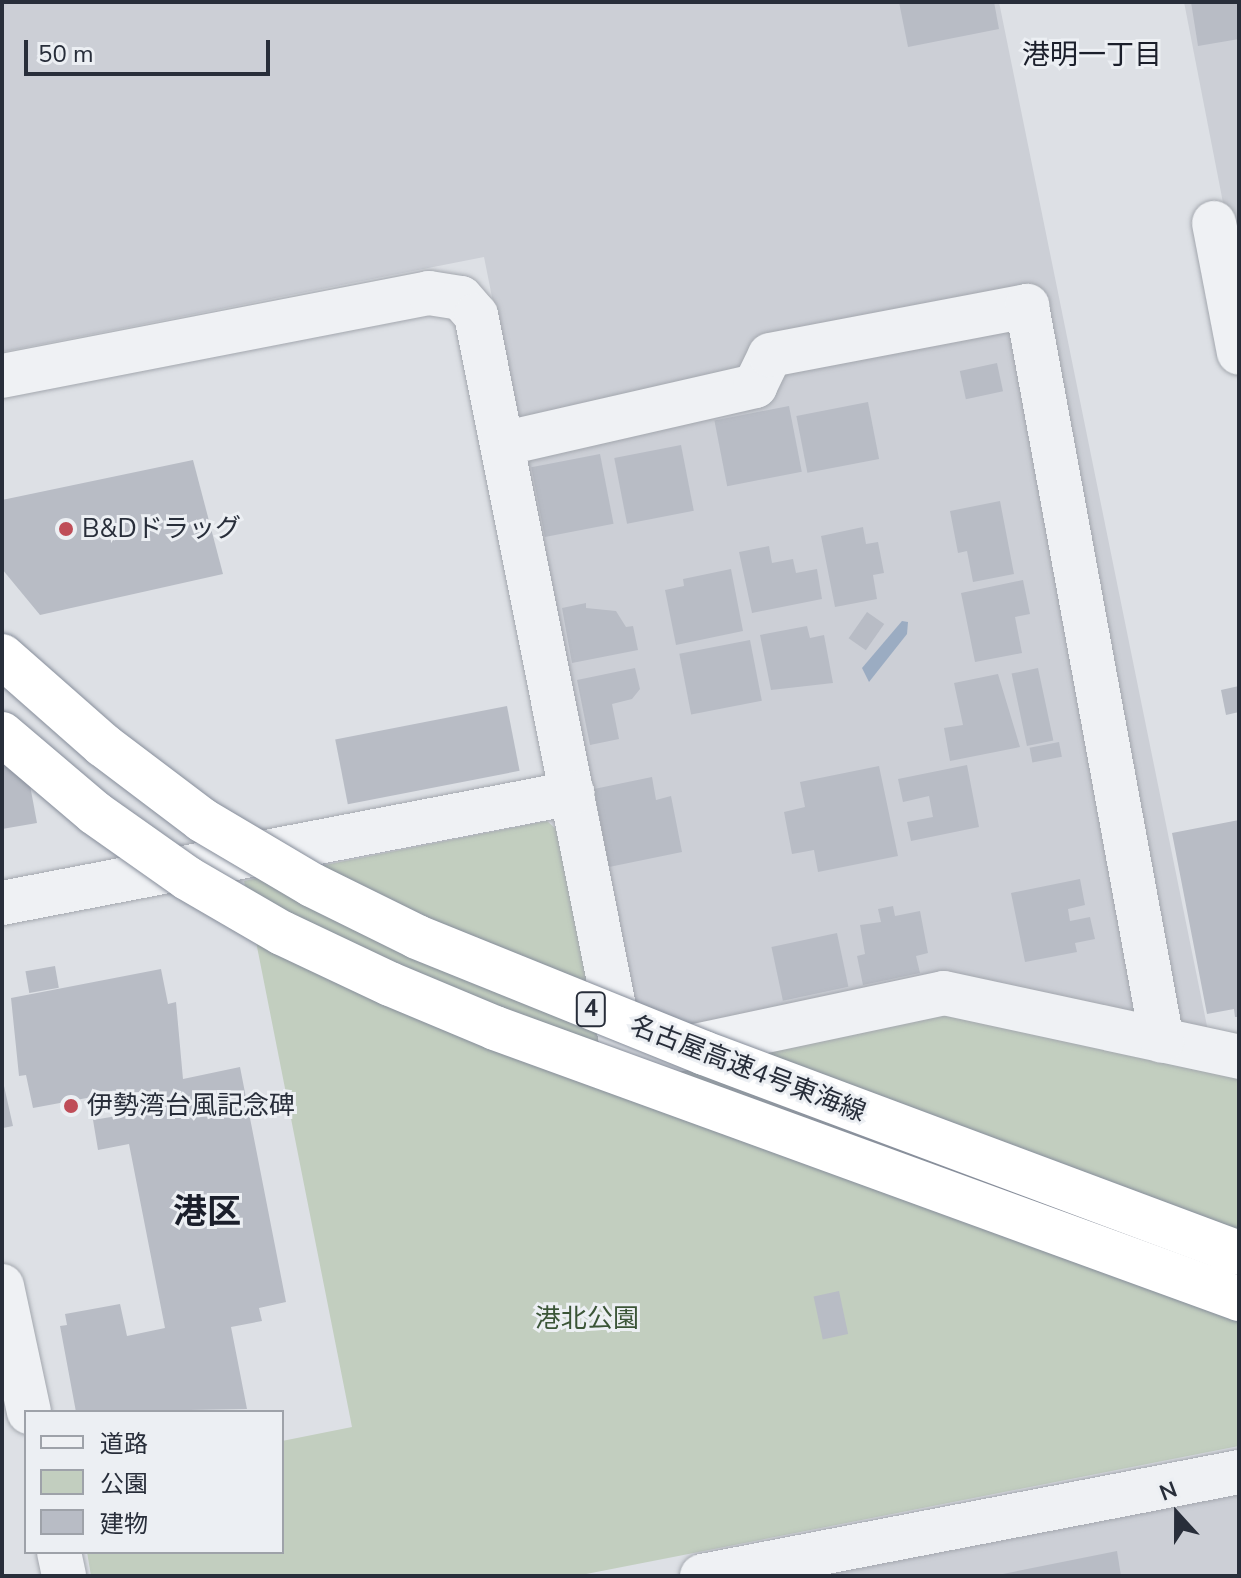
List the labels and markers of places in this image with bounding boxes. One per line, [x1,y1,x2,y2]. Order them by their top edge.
place label: B&Dドラッグ [82,513,241,545]
marker: B&Dドラッグ [57,520,75,538]
place label: 伊勢湾台風記念碑 [87,1090,295,1122]
marker: 伊勢湾台風記念碑 [62,1097,80,1115]

